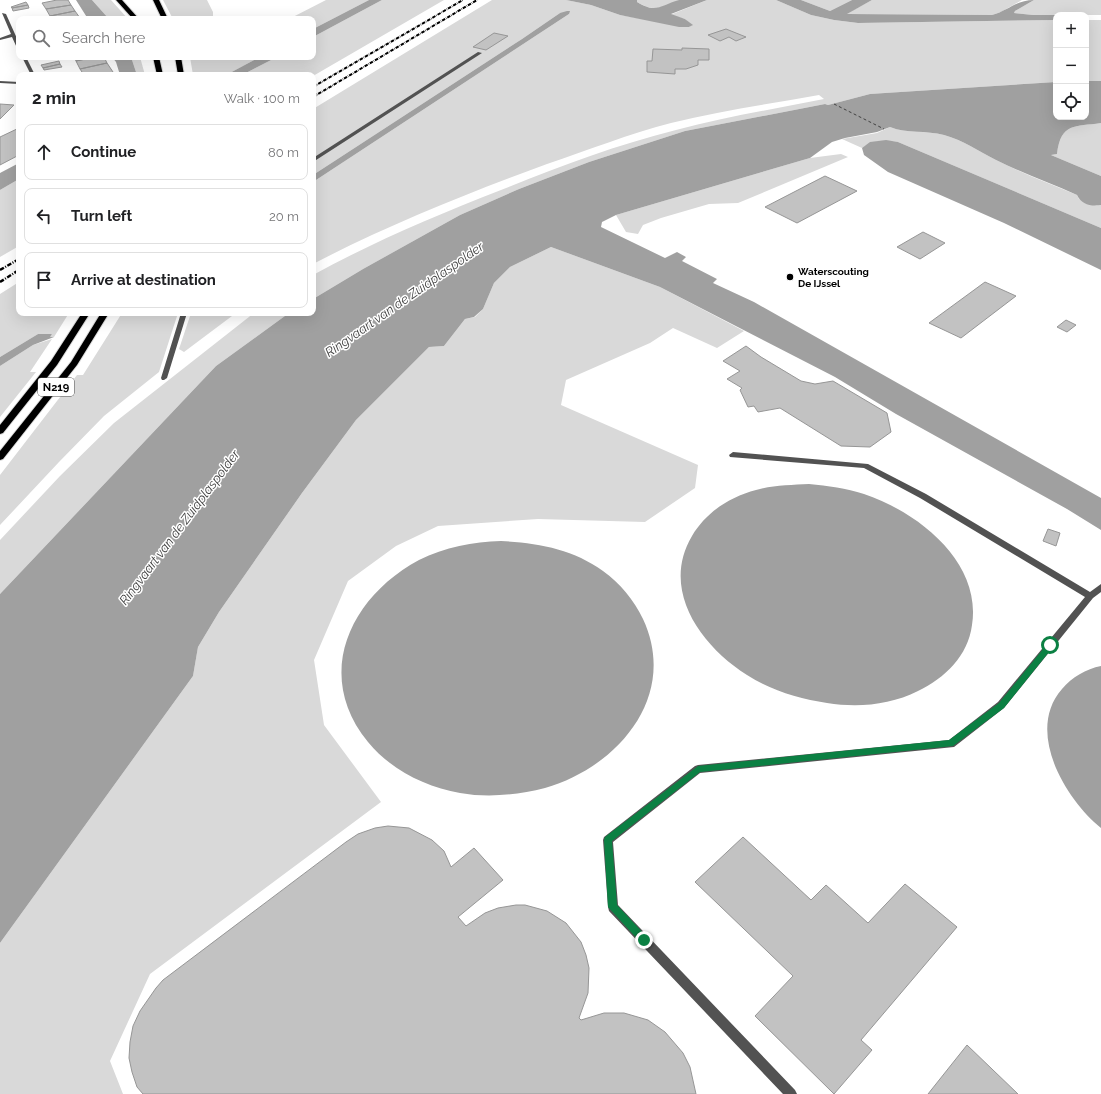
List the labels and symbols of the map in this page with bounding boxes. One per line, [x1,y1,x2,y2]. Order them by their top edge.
water label: Ringvaart van de Zuidplaspolder [322,238,487,360]
place label: Waterscouting De IJssel [798,266,869,289]
marker: Waterscouting De IJssel [785,272,795,282]
road number: N219 [38,378,74,396]
water label: Ringvaart van de Zuidplaspolder [116,446,243,608]
route start [1041,636,1059,654]
route end [635,931,653,949]

